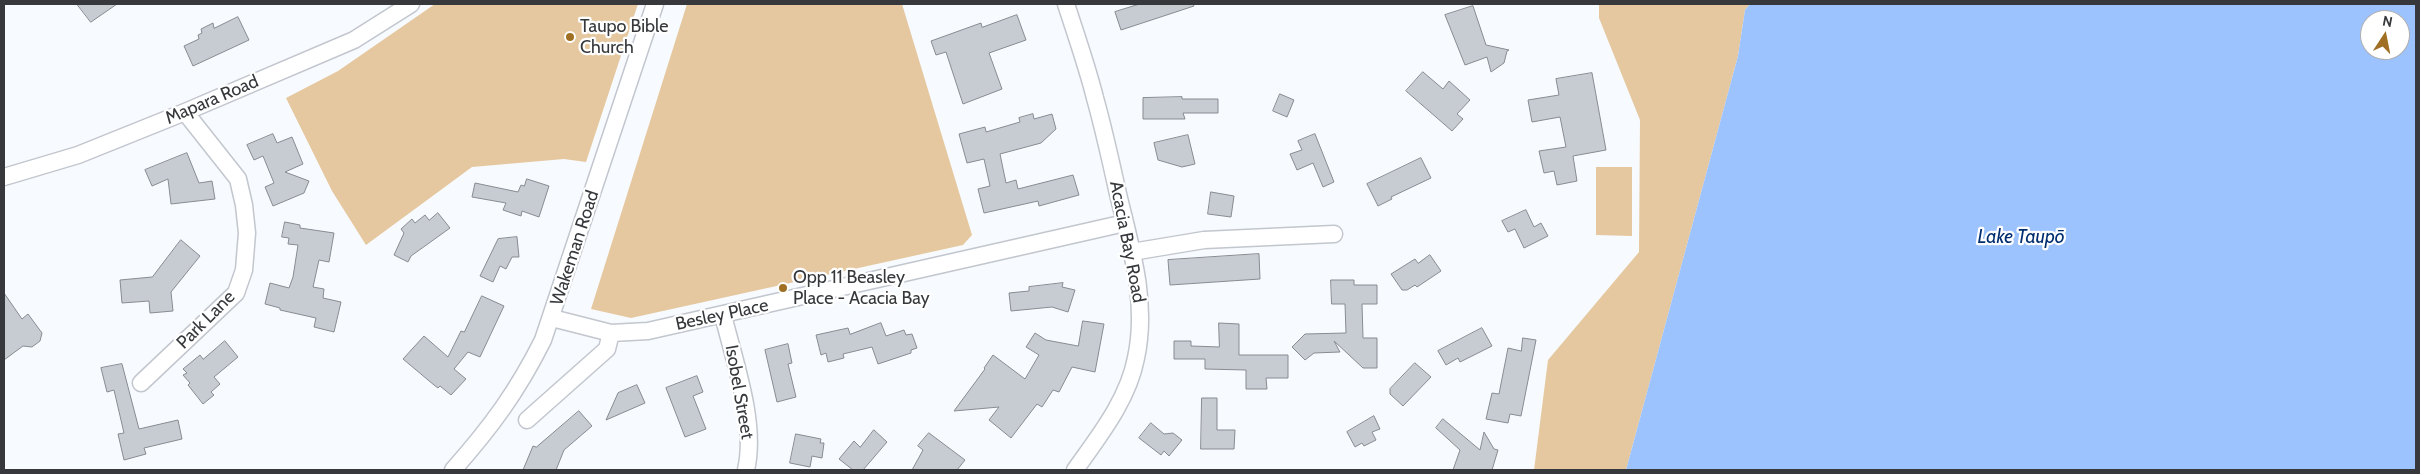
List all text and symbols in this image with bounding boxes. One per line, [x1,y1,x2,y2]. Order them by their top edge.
north arrow [2360,10,2410,60]
text: N [2381,11,2394,31]
place label: Taupo Bible Church [580,16,668,58]
marker: Taupo Bible Church [564,31,576,43]
street label: Mapara Road [162,71,262,129]
street label: Acacia Bay Road [1105,179,1149,305]
street label: Wakeman Road [546,188,604,308]
water label: Lake Taupō [1977,226,2065,248]
place label: Opp 11 Beasley Place - Acacia Bay [793,267,930,310]
marker: Opp 11 Beasley Place - Acacia Bay [777,282,789,294]
street label: Park Lane [172,286,240,354]
street label: Besley Place [674,295,770,335]
street label: Isobel Street [720,343,758,441]

